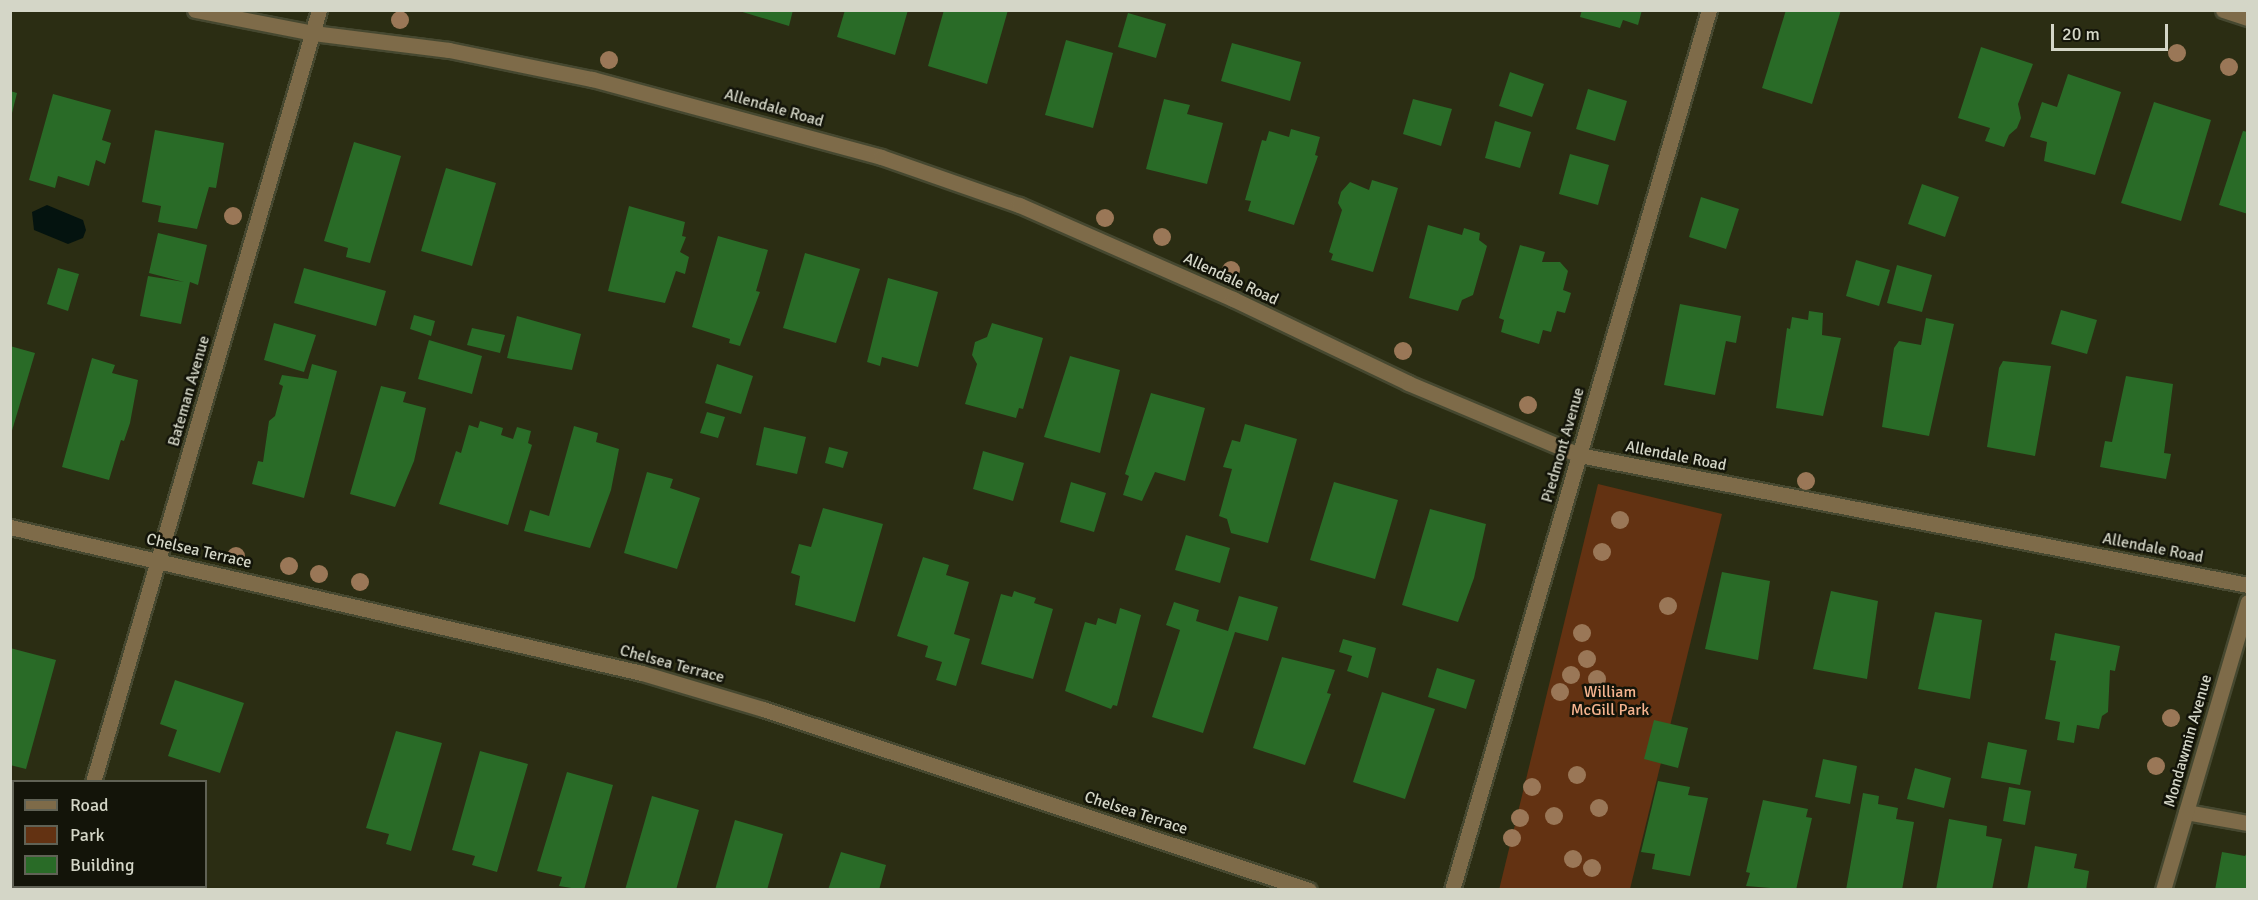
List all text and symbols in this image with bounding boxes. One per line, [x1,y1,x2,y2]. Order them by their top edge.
scale bar [2054,12,2171,50]
text: 20 m [2062,23,2100,45]
street label: Allendale Road [722,85,826,131]
street label: Allendale Road [1181,249,1281,309]
street label: Bateman Avenue [164,333,214,449]
street label: Piedmont Avenue [1537,385,1589,505]
street label: Allendale Road [1624,437,1728,475]
street label: Allendale Road [2101,529,2205,567]
street label: Chelsea Terrace [145,530,253,572]
street label: Chelsea Terrace [618,641,726,687]
street label: Mondawmin Avenue [2160,672,2216,810]
park label: William McGill Park [1571,682,1649,720]
legend [12,780,207,888]
street label: Chelsea Terrace [1082,787,1190,839]
text: Road [70,794,109,816]
text: Park [70,824,105,846]
text: Building [70,854,134,876]

